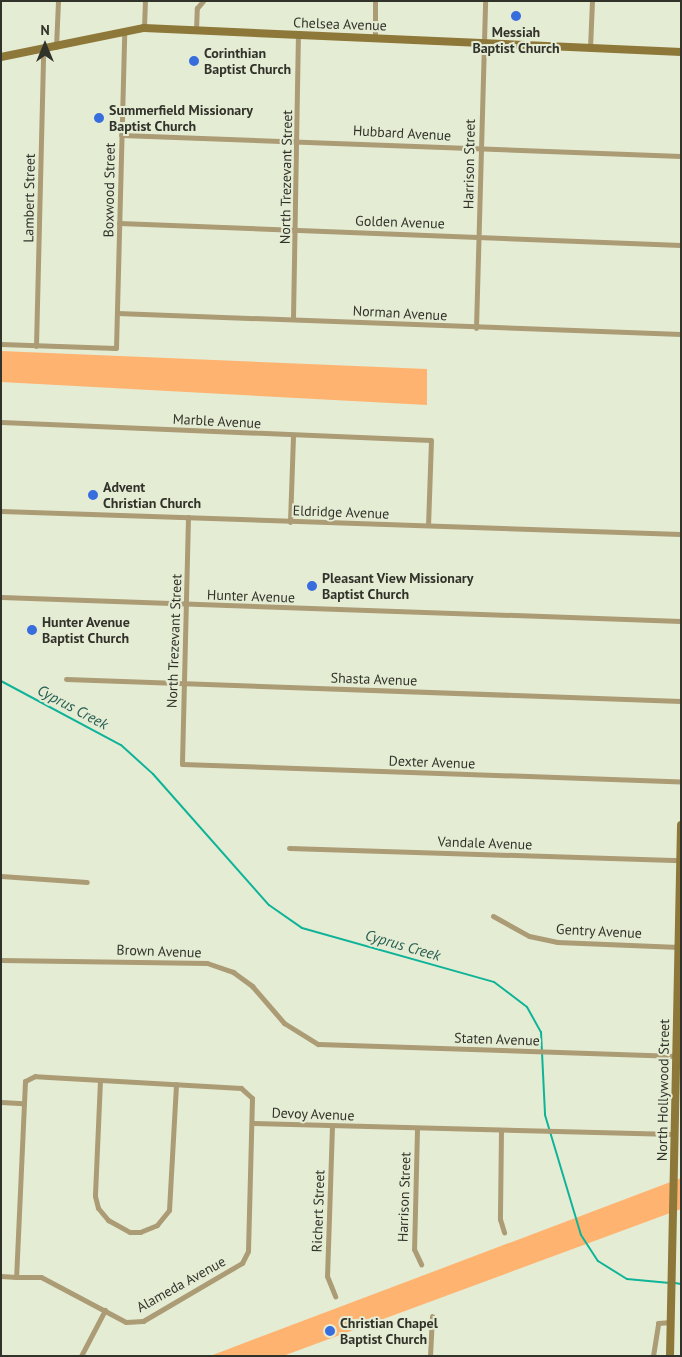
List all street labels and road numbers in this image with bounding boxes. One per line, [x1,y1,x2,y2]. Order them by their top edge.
street label: Chelsea Avenue [293,14,387,34]
street label: North Trezevant Street [276,110,296,244]
street label: Harrison Street [460,119,478,209]
street label: Hubbard Avenue [352,122,452,144]
street label: Boxwood Street [100,142,118,238]
street label: Lambert Street [20,153,38,243]
street label: Golden Avenue [355,212,445,232]
street label: Norman Avenue [352,302,448,324]
street label: Marble Avenue [172,410,262,432]
street label: Eldridge Avenue [292,502,390,522]
street label: North Trezevant Street [163,573,185,709]
street label: Hunter Avenue [206,586,296,606]
street label: Shasta Avenue [330,669,418,689]
street label: Dexter Avenue [388,752,476,772]
street label: Vandale Avenue [437,833,533,853]
street label: Gentry Avenue [555,920,643,942]
street label: Brown Avenue [116,941,202,961]
street label: North Hollywood Street [653,1019,673,1161]
street label: Staten Avenue [454,1029,540,1049]
street label: Devoy Avenue [271,1104,355,1124]
street label: Harrison Street [394,1152,414,1242]
street label: Richert Street [308,1169,328,1253]
street label: Alameda Avenue [133,1253,229,1315]

